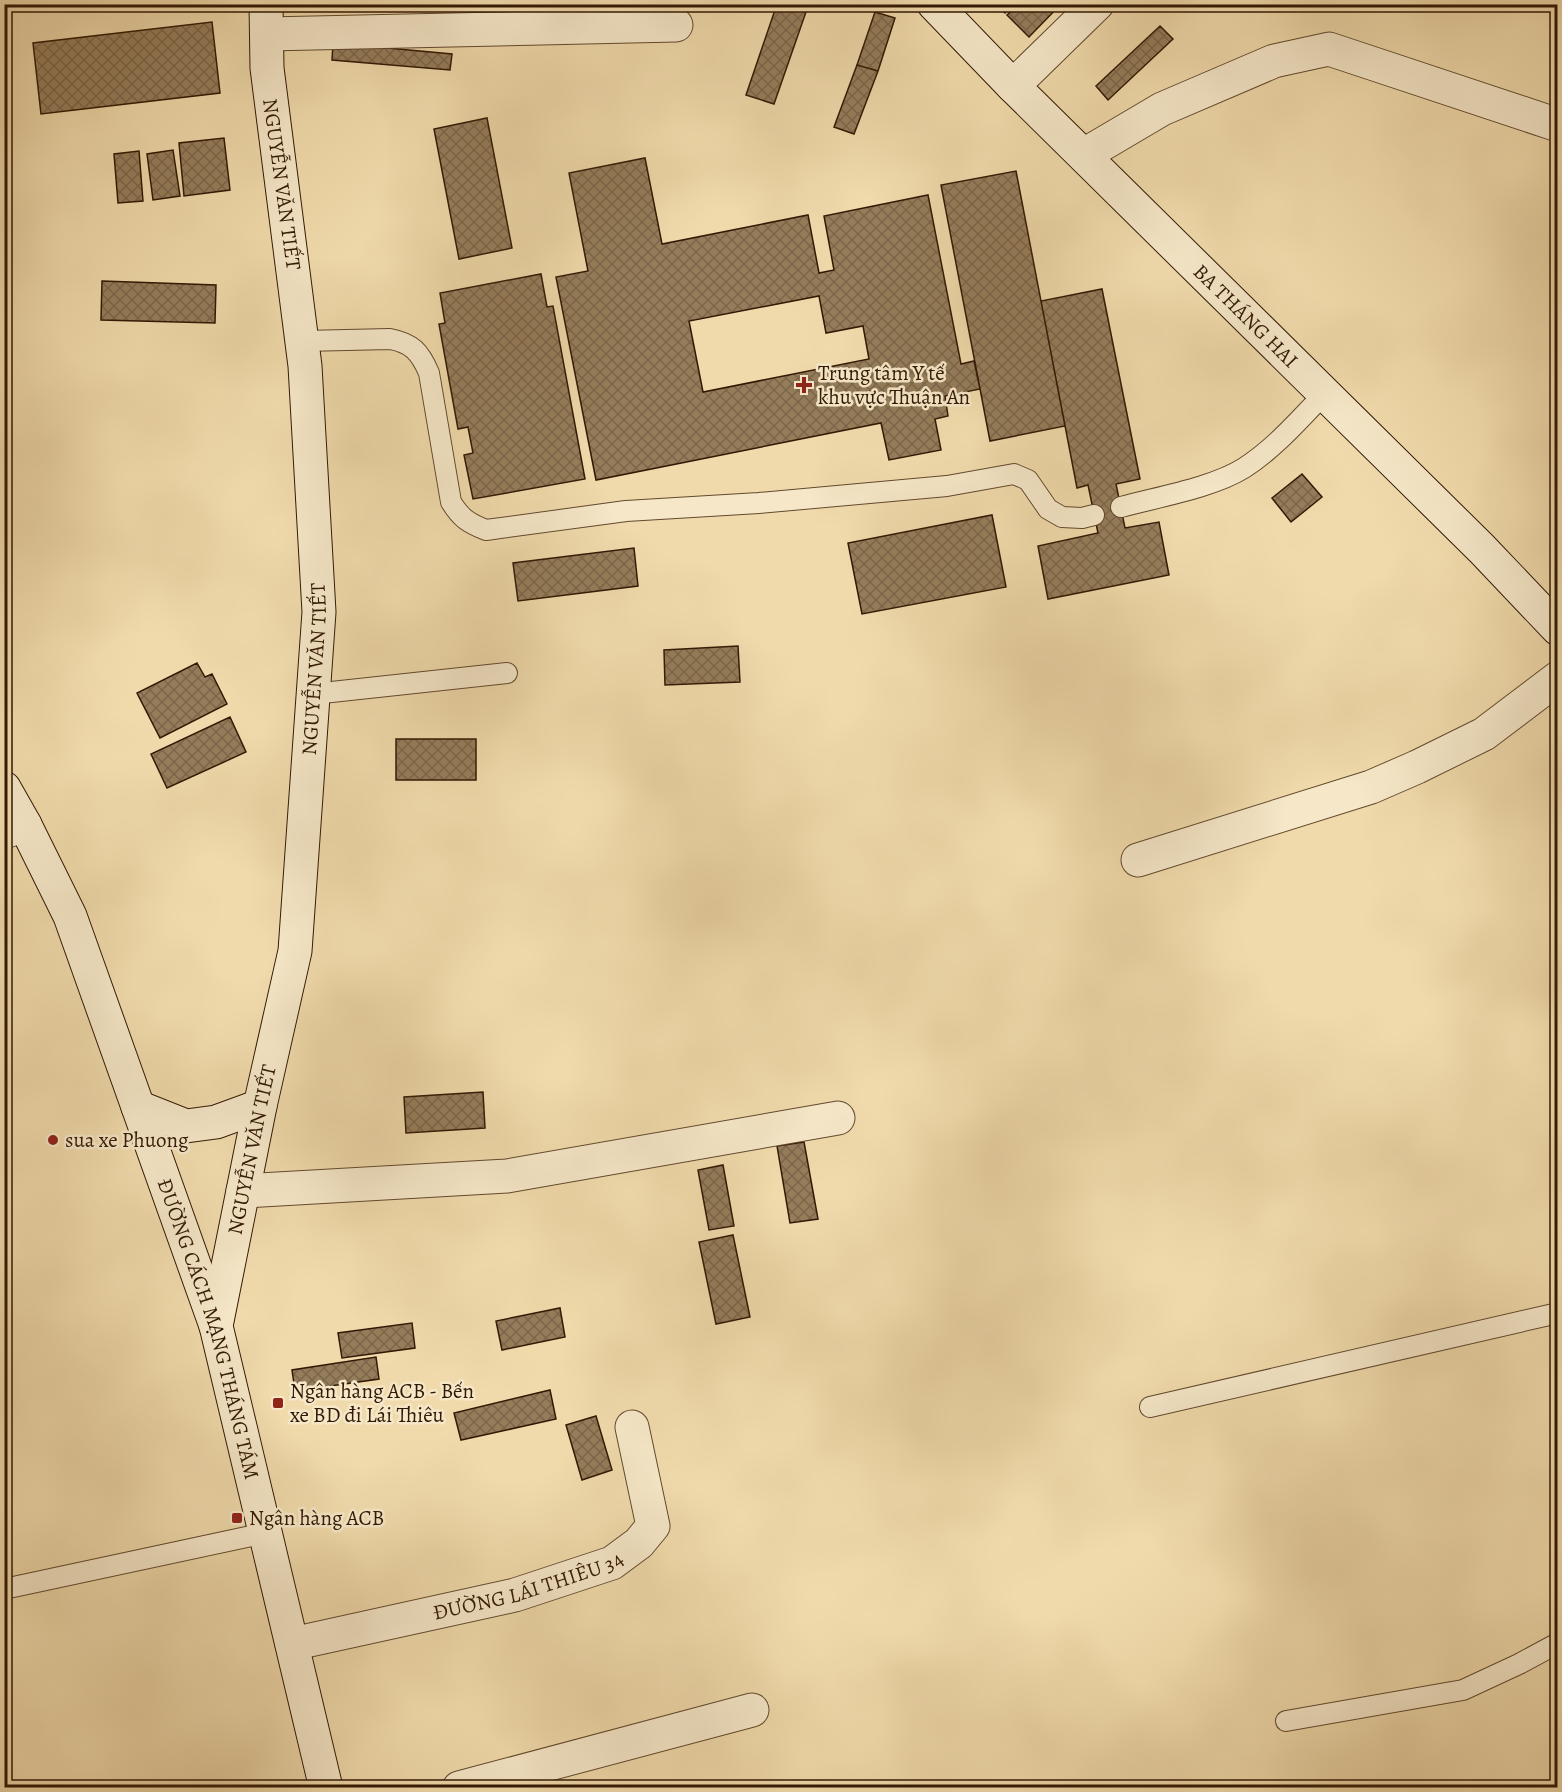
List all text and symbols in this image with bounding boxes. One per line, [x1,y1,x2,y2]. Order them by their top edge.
street label: NGUYỄN VĂN TIẾT [256,97,308,272]
street label: BA THÁNG HAI [1187,258,1304,374]
place label: Trung tâm Y tế khu vực Thuận An [818,359,970,411]
marker: Trung tâm Y tế khu vực Thuận An [795,376,813,394]
street label: NGUYỄN VĂN TIẾT [295,581,333,756]
street label: NGUYỄN VĂN TIẾT [221,1061,283,1237]
place label: sua xe Phuong [65,1126,189,1154]
marker: sua xe Phuong [46,1133,60,1147]
street label: ĐƯỜNG CÁCH MẠNG THÁNG TÁM [151,1175,266,1482]
place label: Ngân hàng ACB - Bến xe BD đi Lái Thiêu [290,1377,474,1429]
marker: Ngân hàng ACB - Bến xe BD đi Lái Thiêu [271,1396,285,1410]
place label: Ngân hàng ACB [249,1504,384,1532]
marker: Ngân hàng ACB [230,1511,244,1525]
street label: ĐƯỜNG LÁI THIÊU 34 [430,1545,629,1627]

